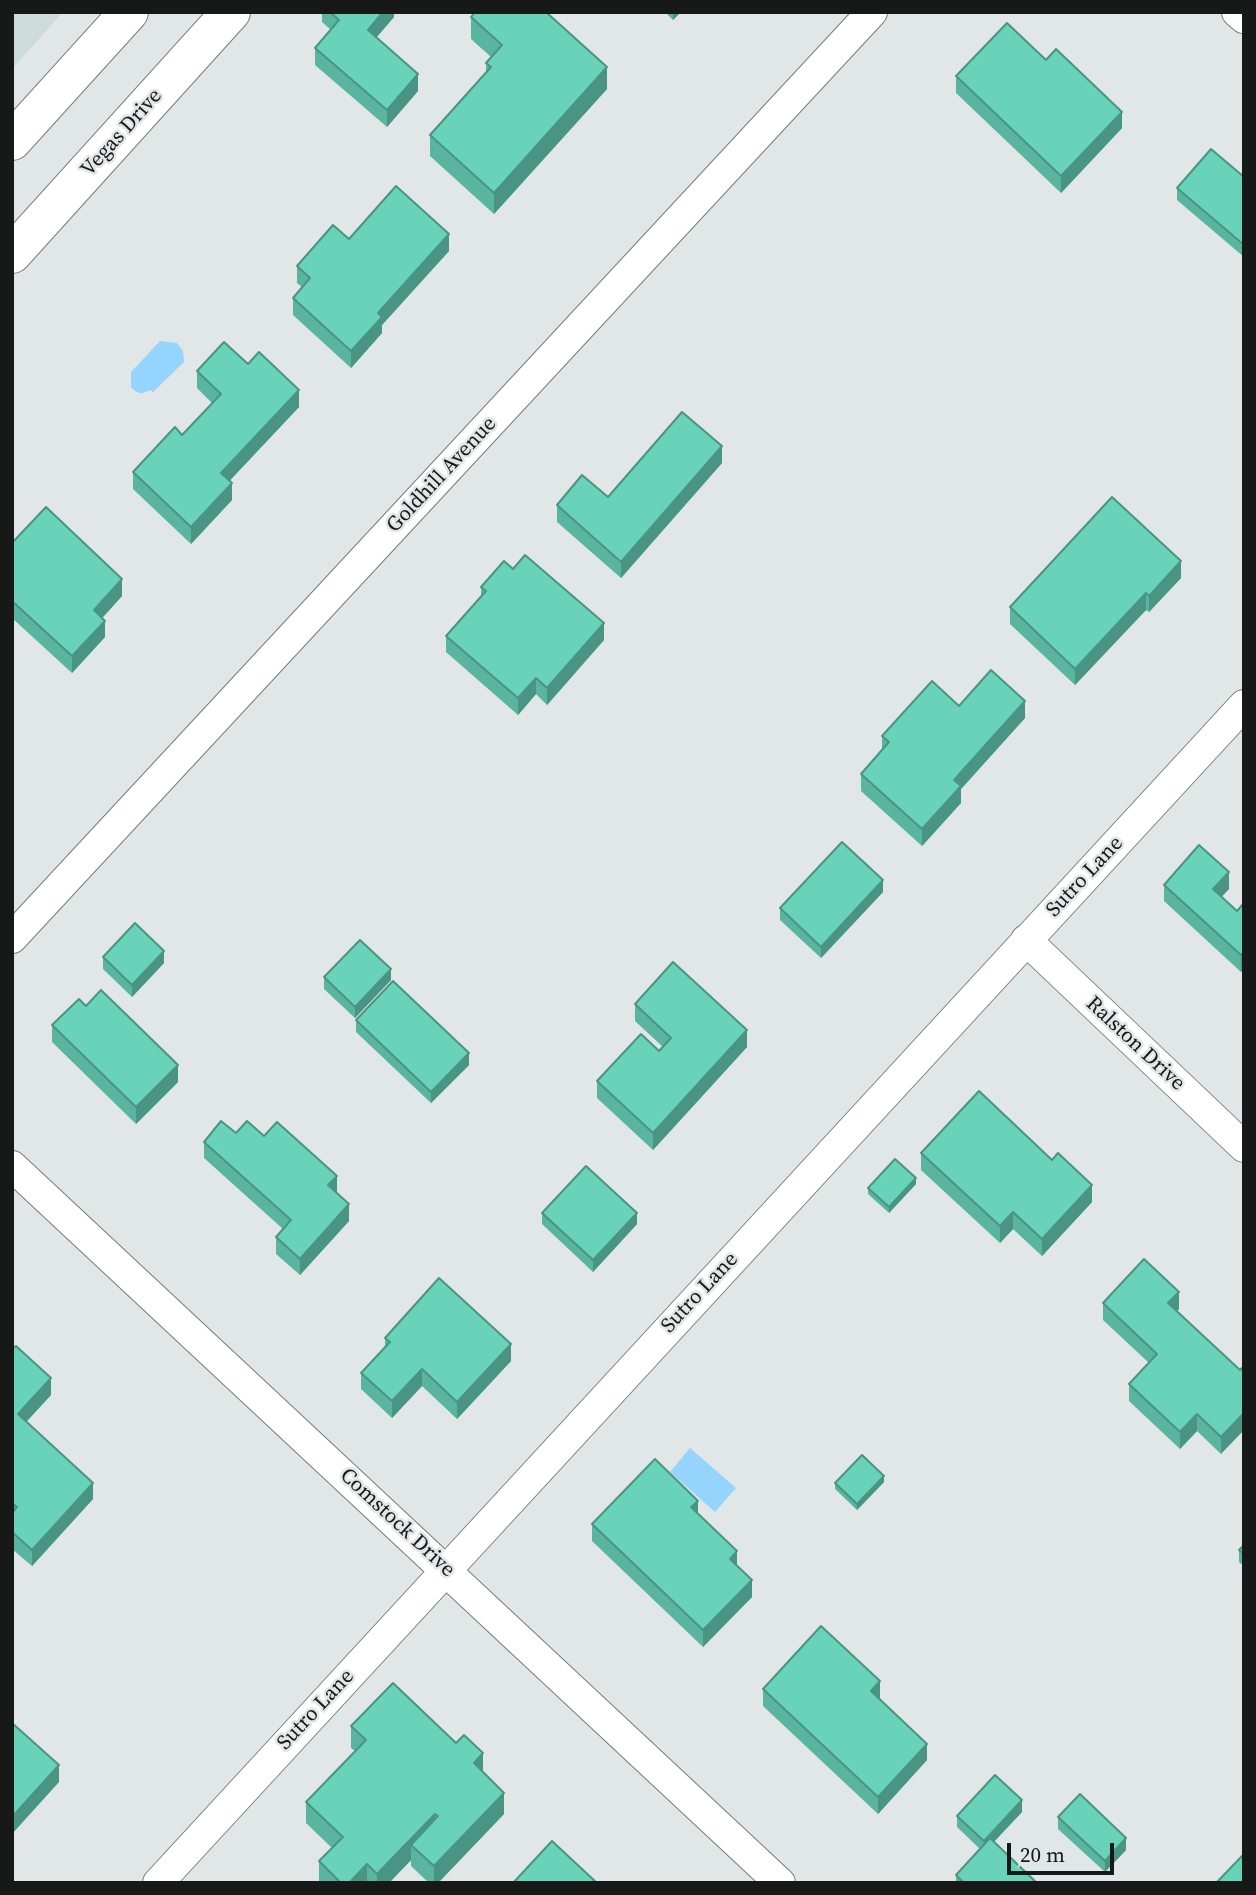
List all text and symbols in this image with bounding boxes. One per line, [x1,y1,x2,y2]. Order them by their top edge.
street label: Vegas Drive [76,84,168,182]
street label: Goldhill Avenue [382,412,502,538]
street label: Sutro Lane [1041,831,1129,923]
street label: Ralston Drive [1080,992,1190,1096]
street label: Sutro Lane [656,1247,744,1339]
street label: Comstock Drive [334,1463,460,1583]
street label: Sutro Lane [272,1664,360,1756]
scale bar [1011,1828,1118,1872]
text: 20 m [1020,1840,1065,1869]

